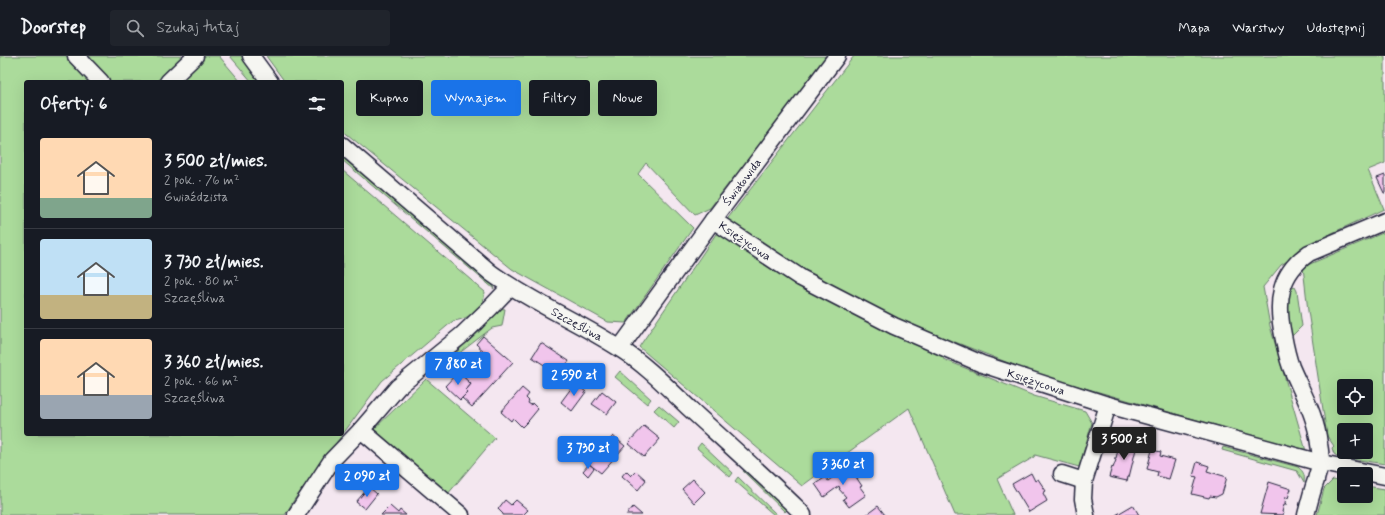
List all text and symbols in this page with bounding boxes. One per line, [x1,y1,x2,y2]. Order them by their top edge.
search box [110,10,390,46]
text: Doorstep [20,15,86,40]
icon: search [124,17,146,39]
text: Szukaj tutaj [156,18,239,38]
text: Mapa [1178,19,1210,37]
text: Warstwy [1232,19,1284,37]
text: Udostępnij [1306,19,1365,37]
chip: Kupno [356,80,423,116]
chip: Wynajem [431,80,521,116]
chip: Filtry [529,80,590,116]
chip: Nowe [598,80,657,116]
text: Oferty: 6 [40,93,107,115]
icon: filters [306,93,328,115]
text: 3 500 zł/mies. [164,150,267,172]
icon: home [72,154,120,202]
street label: Światowida [720,156,766,209]
text: 2 pok. · 76 m² [164,172,239,189]
text: Gwiaździsta [164,189,228,206]
street label: Księżycowa [715,218,774,265]
text: 3 730 zł/mies. [164,251,264,273]
icon: home [72,255,120,303]
text: 2 pok. · 80 m² [164,273,239,290]
text: Szczęśliwa [164,290,225,307]
street label: Szczęśliwa [548,304,605,346]
text: 3 360 zł/mies. [164,351,263,373]
pin: 7 880 zł [417,352,499,386]
icon: home [72,355,120,403]
text: 7 880 zł [434,356,482,373]
pin: 2 590 zł [533,363,615,397]
street label: Księżycowa [1005,366,1067,400]
text: 2 590 zł [551,367,597,384]
text: 2 pok. · 66 m² [164,373,238,390]
map controls [1337,379,1373,503]
button: locate [1337,379,1373,415]
text: Szczęśliwa [164,390,225,407]
button: + [1337,423,1373,459]
pin: 3 500 zł [1083,427,1165,461]
text: 3 500 zł [1101,431,1147,448]
pin: 3 730 zł [547,436,629,470]
text: 3 730 zł [567,440,609,457]
pin: 3 360 zł [802,452,884,486]
text: 3 360 zł [822,456,864,473]
pin: 2 090 zł [326,464,408,498]
button: − [1337,467,1373,503]
text: 2 090 zł [344,468,390,485]

